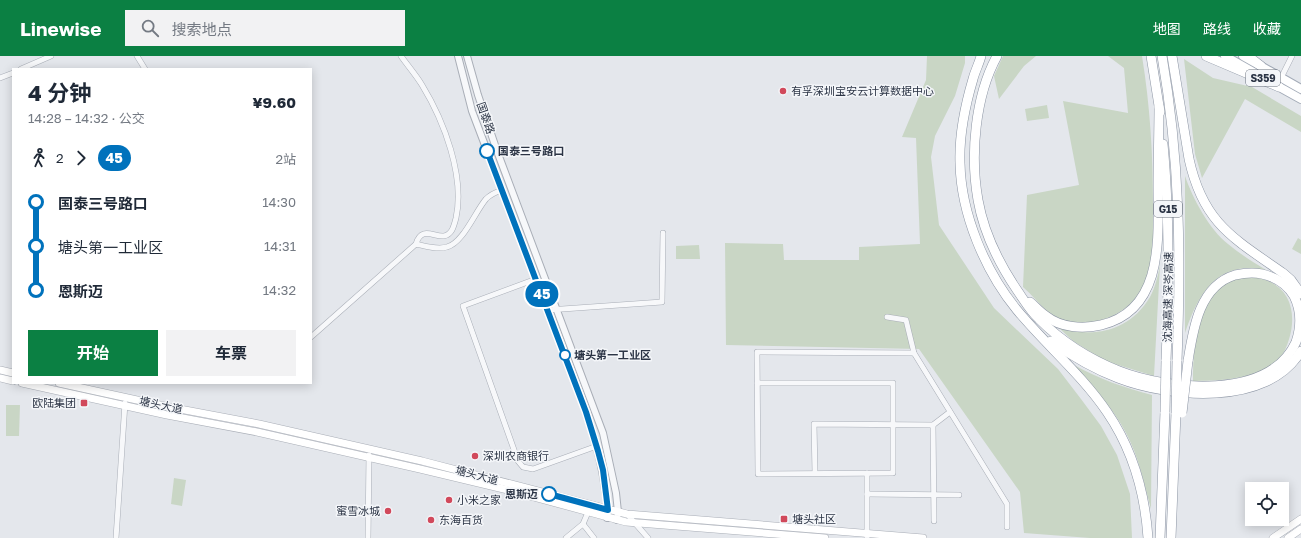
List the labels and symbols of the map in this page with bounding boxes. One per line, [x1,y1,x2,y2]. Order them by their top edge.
road number: S359 [1246,70,1280,86]
place label: 有孚深圳宝安云计算数据中心 [791,84,934,97]
marker: 有孚深圳宝安云计算数据中心 [778,86,788,96]
street label: 国泰路 [475,100,498,136]
marker: 国泰三号路口 [479,143,495,159]
place label: 国泰三号路口 [498,144,564,157]
road number: G15 [1154,201,1182,217]
street label: 沈海高速 深岑高速 [1160,252,1175,342]
line badge: 45 [524,281,560,307]
place label: 塘头第一工业区 [574,348,651,361]
marker: 塘头第一工业区 [559,349,571,361]
street label: 塘头大道 [138,394,184,415]
place label: 欧陆集团 [32,396,76,409]
marker: 欧陆集团 [79,398,89,408]
place label: 深圳农商银行 [483,449,549,462]
marker: 深圳农商银行 [470,451,480,461]
street label: 塘头大道 [454,463,500,486]
marker: 恩斯迈 [541,486,557,502]
place label: 恩斯迈 [505,487,538,500]
place label: 小米之家 [457,493,501,506]
marker: 小米之家 [444,495,454,505]
place label: 蜜雪冰城 [336,504,380,517]
marker: 蜜雪冰城 [383,506,393,516]
place label: 塘头社区 [792,512,836,525]
place label: 东海百货 [439,513,483,526]
marker: 塘头社区 [779,514,789,524]
marker: 东海百货 [426,515,436,525]

